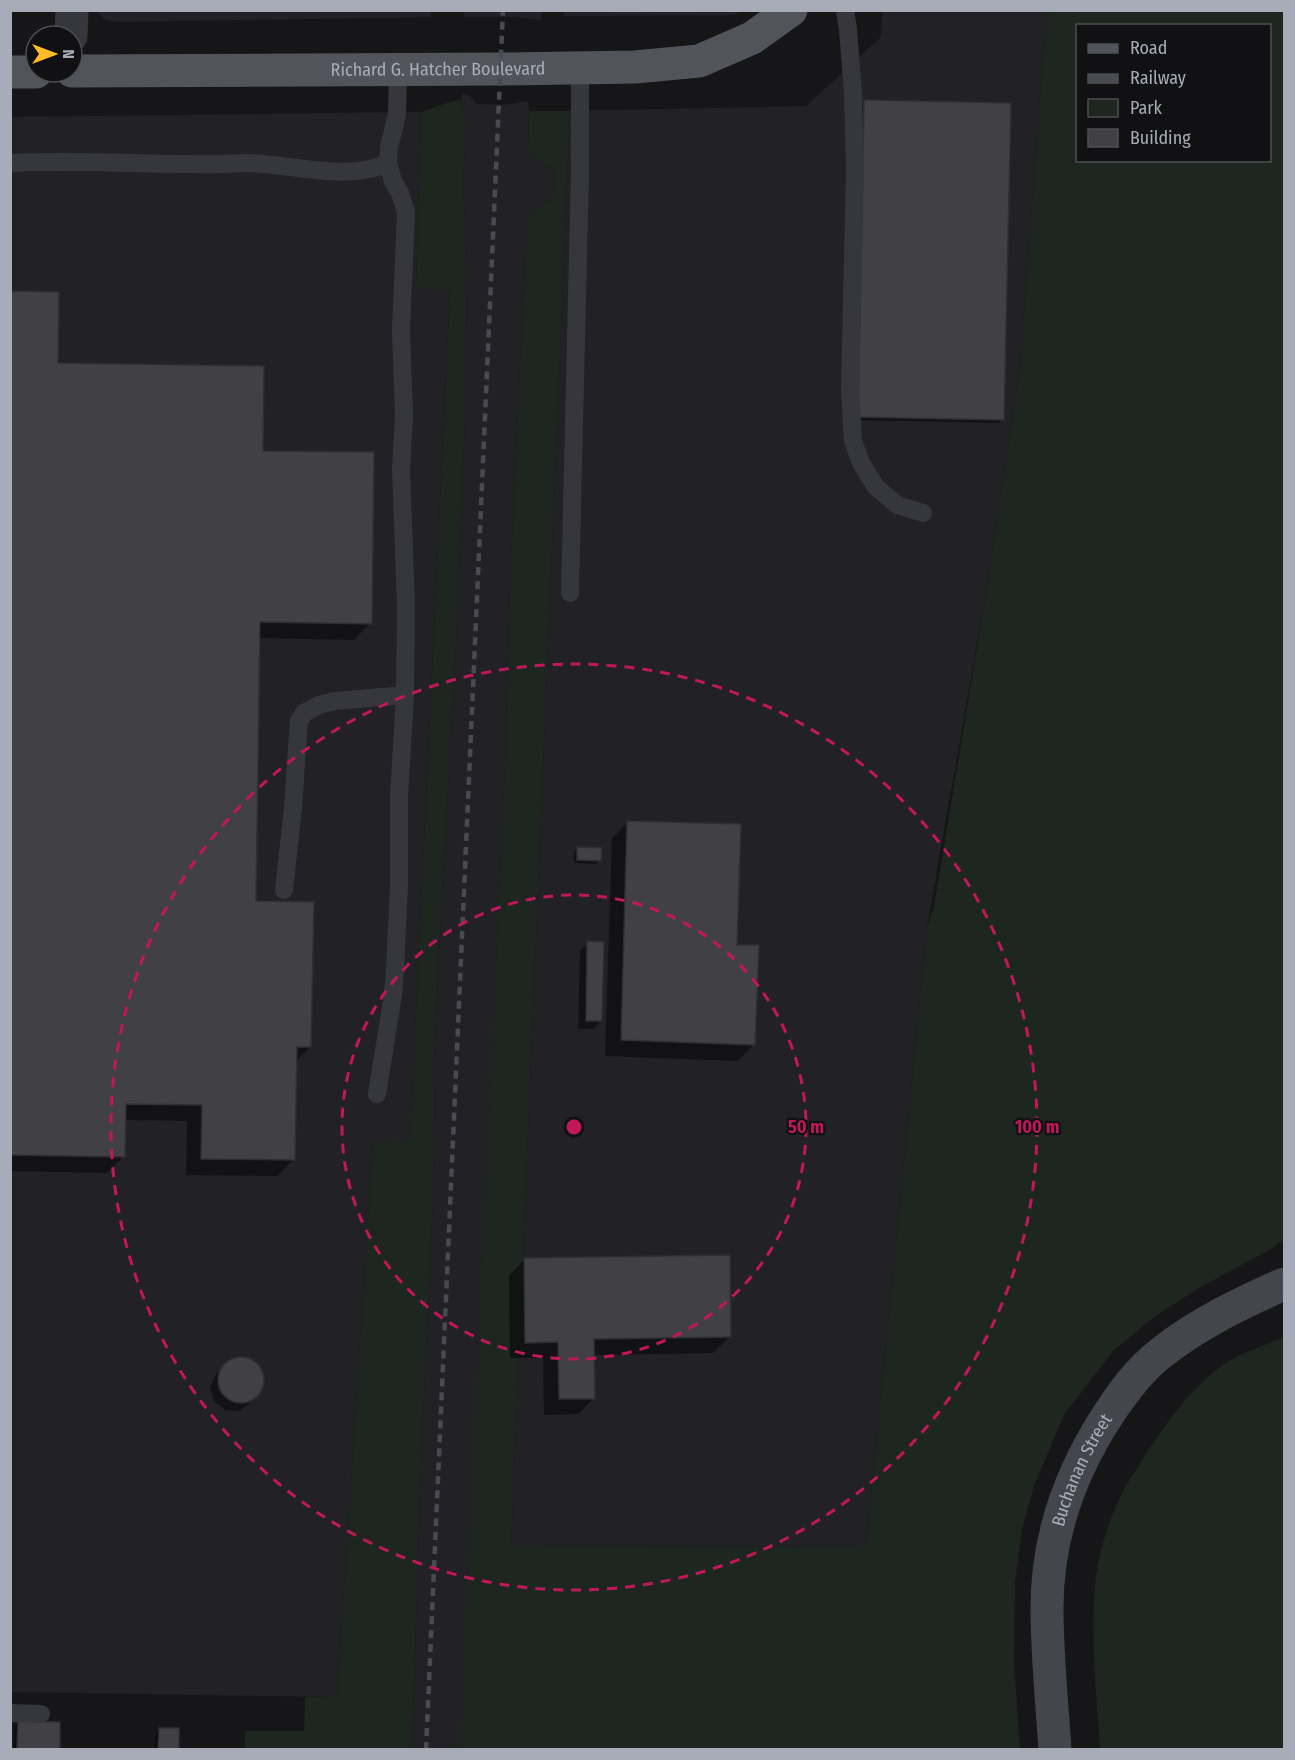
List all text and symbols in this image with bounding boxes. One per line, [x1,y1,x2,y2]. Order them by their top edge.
north arrow [24,24,84,84]
legend [1076,24,1271,162]
text: Road [1130,37,1167,59]
text: N [59,49,78,59]
street label: Richard G. Hatcher Boulevard [331,57,546,81]
text: Railway [1130,67,1186,89]
text: Park [1130,97,1163,119]
text: Building [1130,127,1191,149]
text: 50 m [788,1116,824,1138]
text: 100 m [1015,1116,1059,1138]
centre of rings [564,1117,584,1137]
street label: Buchanan Street [1047,1410,1117,1529]

